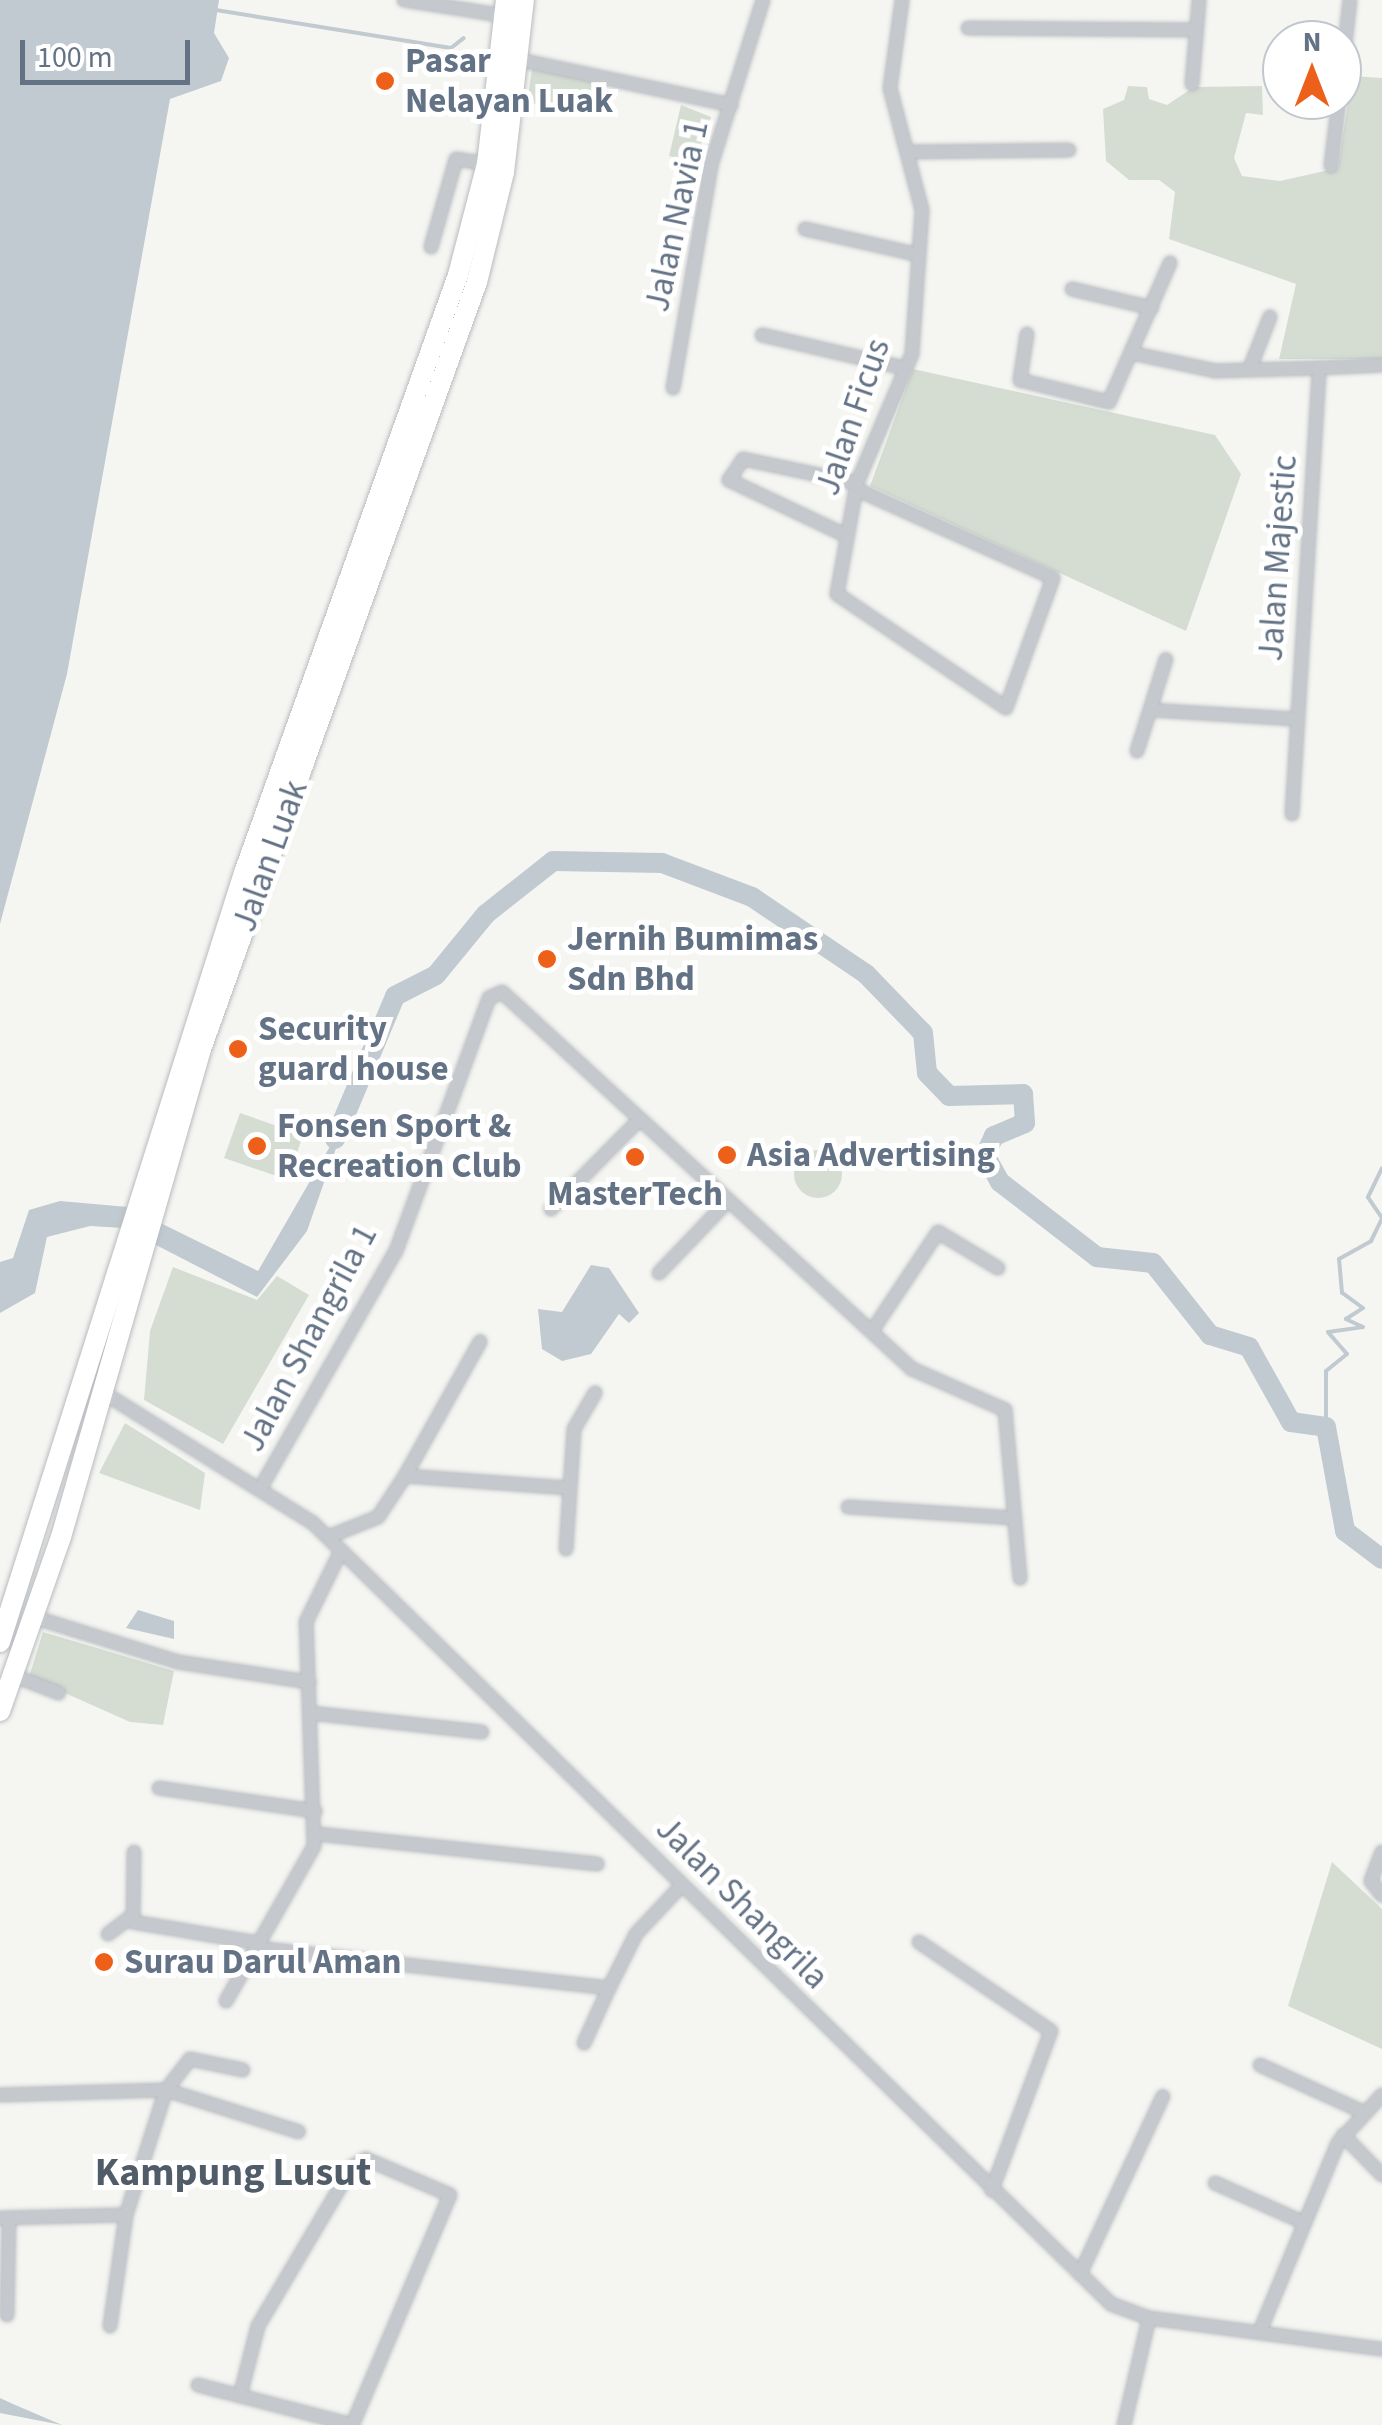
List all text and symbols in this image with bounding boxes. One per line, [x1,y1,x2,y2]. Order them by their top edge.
scale bar [25,20,195,82]
north arrow [1262,20,1362,120]
text: N [1303,22,1321,62]
text: 100 m [37,36,113,79]
place label: Pasar Nelayan Luak [405,40,613,122]
marker: Pasar Nelayan Luak [374,70,396,92]
street label: Jalan Navia 1 [636,117,718,315]
street label: Jalan Ficus [807,333,899,501]
street label: Jalan Majestic [1250,454,1306,662]
street label: Jalan Luak [223,775,317,937]
place label: Jernih Bumimas Sdn Bhd [567,918,818,1000]
marker: Jernih Bumimas Sdn Bhd [536,948,558,970]
place label: Security guard house [258,1008,449,1090]
marker: Security guard house [227,1038,249,1060]
place label: Fonsen Sport & Recreation Club [277,1105,522,1187]
place label: Asia Advertising [747,1134,995,1176]
marker: Fonsen Sport & Recreation Club [246,1135,268,1157]
marker: Asia Advertising [716,1144,738,1166]
marker: MasterTech [624,1146,646,1168]
place label: MasterTech [547,1173,723,1215]
street label: Jalan Shangrila 1 [232,1217,386,1459]
street label: Jalan Shangrila [647,1808,837,1998]
place label: Surau Darul Aman [124,1941,402,1983]
marker: Surau Darul Aman [93,1951,115,1973]
district label: Kampung Lusut [95,2149,371,2197]

